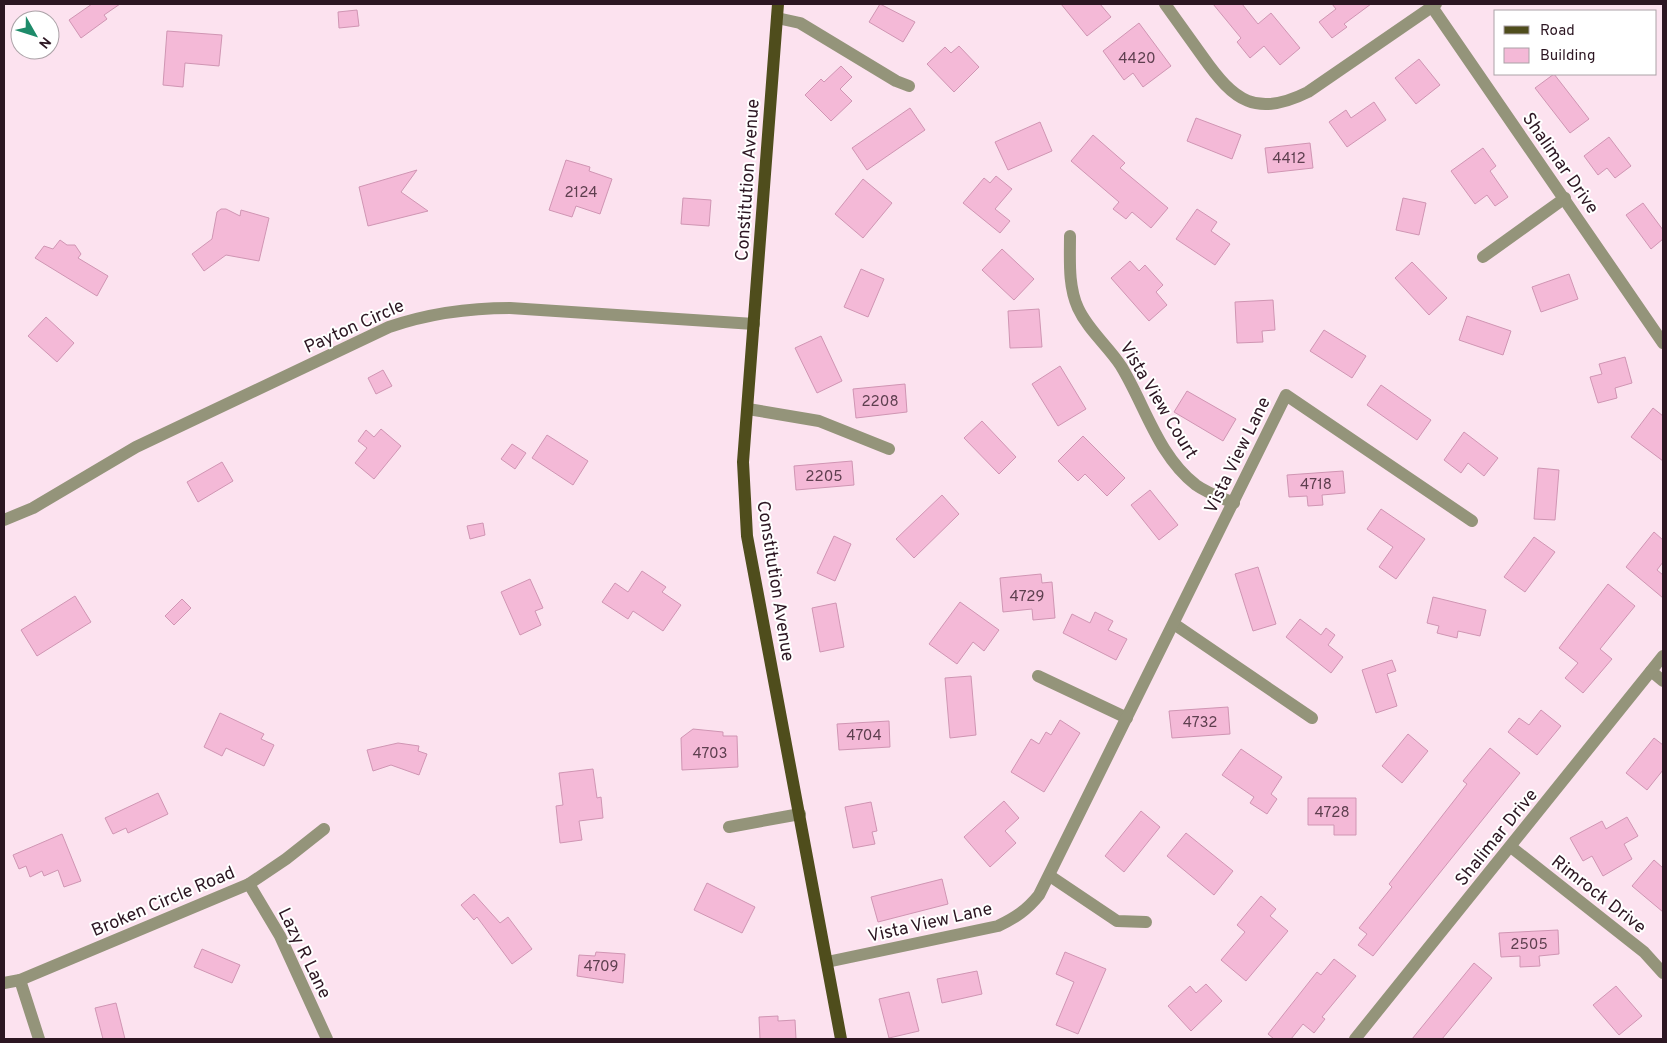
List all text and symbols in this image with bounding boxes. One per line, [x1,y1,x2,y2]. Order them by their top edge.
north arrow [10,10,60,60]
legend [1494,10,1657,75]
text: Road [1540,22,1575,41]
text: N [34,33,54,51]
text: Building [1540,47,1595,66]
house number: 4420 [1118,50,1156,69]
street label: Constitution Avenue [731,98,766,262]
street label: Shalimar Drive [1516,109,1603,219]
house number: 4412 [1272,150,1306,169]
house number: 2124 [564,184,598,203]
street label: Payton Circle [301,295,408,360]
street label: Vista View Court [1114,338,1202,464]
house number: 2208 [861,393,899,412]
street label: Vista View Lane [1200,394,1277,518]
house number: 2205 [805,468,843,487]
house number: 4718 [1300,476,1332,495]
street label: Constitution Avenue [750,499,799,663]
house number: 4729 [1010,588,1044,607]
house number: 4732 [1183,714,1217,733]
house number: 4704 [846,727,882,746]
house number: 4703 [692,745,728,764]
street label: Shalimar Drive [1451,785,1543,891]
house number: 4728 [1314,804,1350,823]
street label: Rimrock Drive [1546,851,1650,939]
street label: Broken Circle Road [88,862,239,943]
street label: Vista View Lane [866,898,995,949]
street label: Lazy R Lane [272,904,336,1003]
house number: 2505 [1510,936,1548,955]
house number: 4709 [583,958,619,977]

